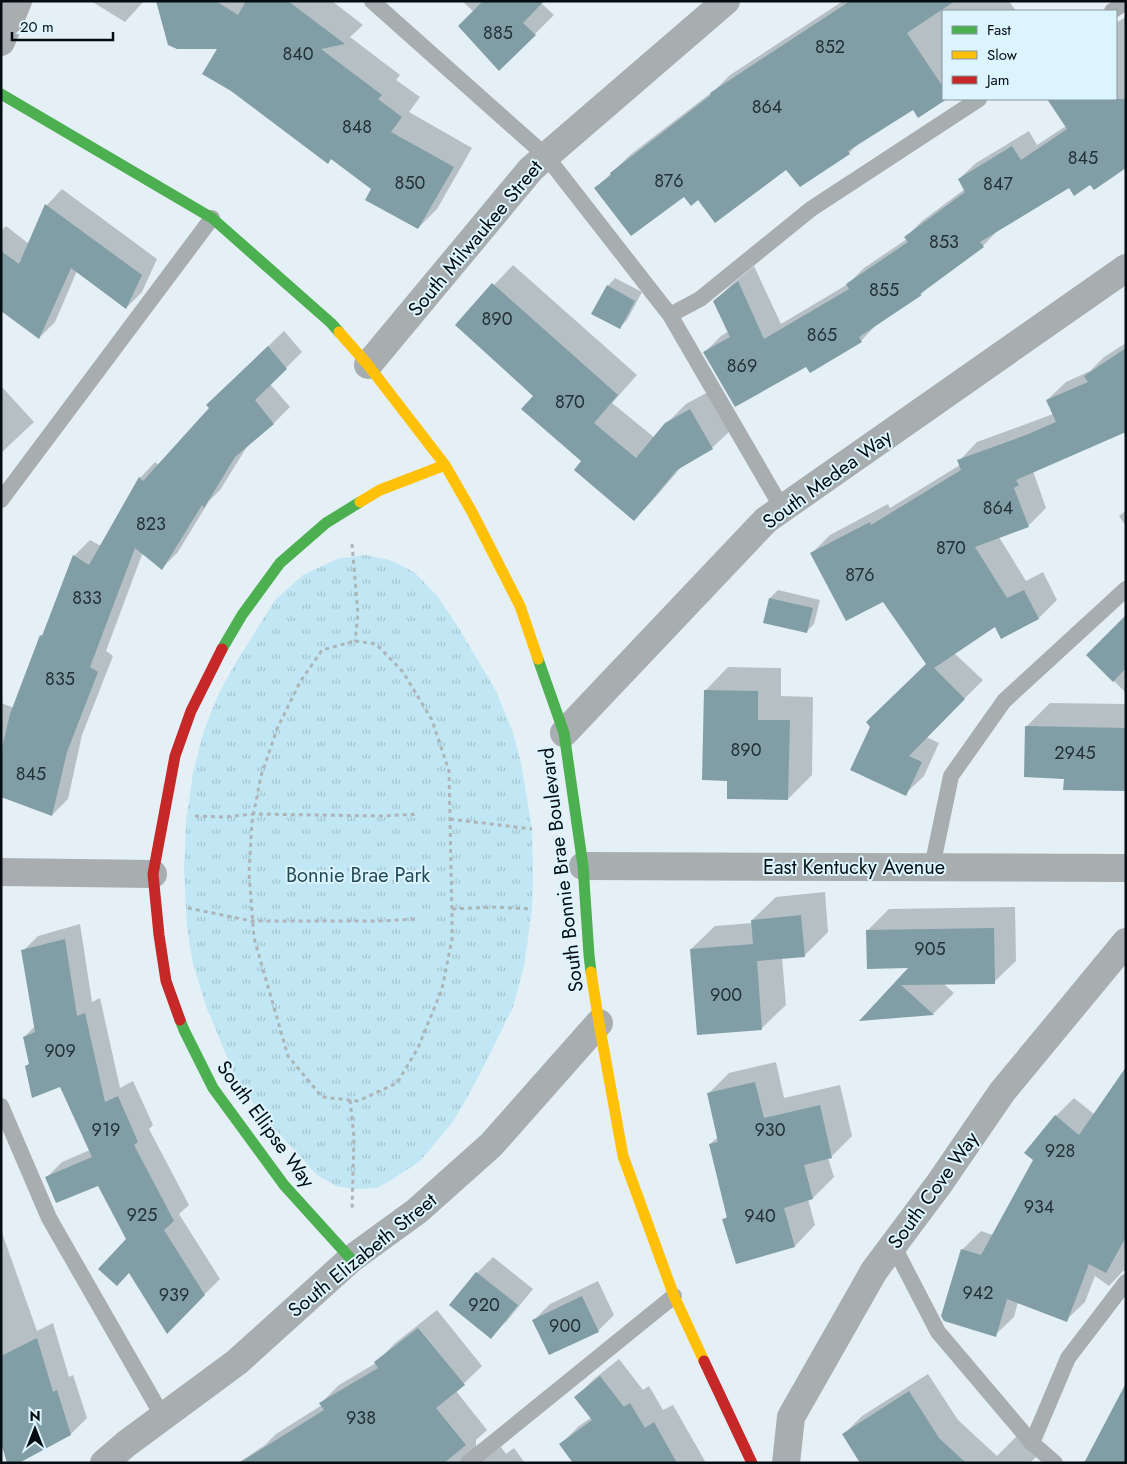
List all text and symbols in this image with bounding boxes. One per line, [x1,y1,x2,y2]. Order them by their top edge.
scale bar [12,10,114,42]
legend [942,10,1117,100]
text: 20 m [20,16,54,38]
text: Fast [987,19,1011,41]
house number: 885 [483,20,513,46]
house number: 852 [815,34,845,60]
house number: 840 [282,41,314,67]
text: Slow [987,44,1018,66]
text: Jam [985,69,1010,91]
house number: 864 [752,94,782,120]
house number: 848 [342,114,372,140]
house number: 845 [1068,145,1098,171]
street label: South Milwaukee Street [401,154,550,323]
house number: 876 [654,168,684,194]
house number: 850 [395,170,426,196]
house number: 847 [983,171,1013,197]
house number: 853 [929,229,959,255]
house number: 855 [869,277,899,303]
house number: 890 [482,306,513,332]
house number: 865 [807,322,837,348]
house number: 869 [727,353,757,379]
house number: 870 [555,389,585,415]
street label: South Medea Way [757,422,898,536]
house number: 864 [983,495,1013,521]
house number: 823 [136,511,166,537]
house number: 870 [936,535,966,561]
house number: 876 [845,562,875,588]
house number: 833 [72,585,102,611]
house number: 835 [45,666,75,692]
house number: 890 [731,737,762,763]
house number: 2945 [1054,740,1096,766]
street label: South Bonnie Brae Boulevard [532,746,591,994]
house number: 845 [16,761,46,787]
street label: East Kentucky Avenue [763,853,945,882]
park label: Bonnie Brae Park [286,861,430,890]
house number: 905 [914,936,946,962]
house number: 900 [710,982,742,1008]
house number: 909 [44,1038,76,1064]
street label: South Ellipse Way [209,1055,322,1194]
house number: 919 [92,1117,120,1143]
house number: 930 [755,1117,786,1143]
street label: South Cove Way [881,1125,986,1255]
house number: 928 [1045,1138,1075,1164]
street label: South Elizabeth Street [282,1186,443,1325]
house number: 934 [1024,1194,1054,1220]
house number: 925 [127,1202,157,1228]
house number: 940 [744,1203,776,1229]
house number: 942 [962,1280,994,1306]
house number: 939 [159,1282,189,1308]
house number: 920 [468,1292,500,1318]
house number: 900 [549,1313,581,1339]
north arrow [10,1404,60,1454]
house number: 938 [346,1405,376,1431]
text: N [29,1406,41,1426]

